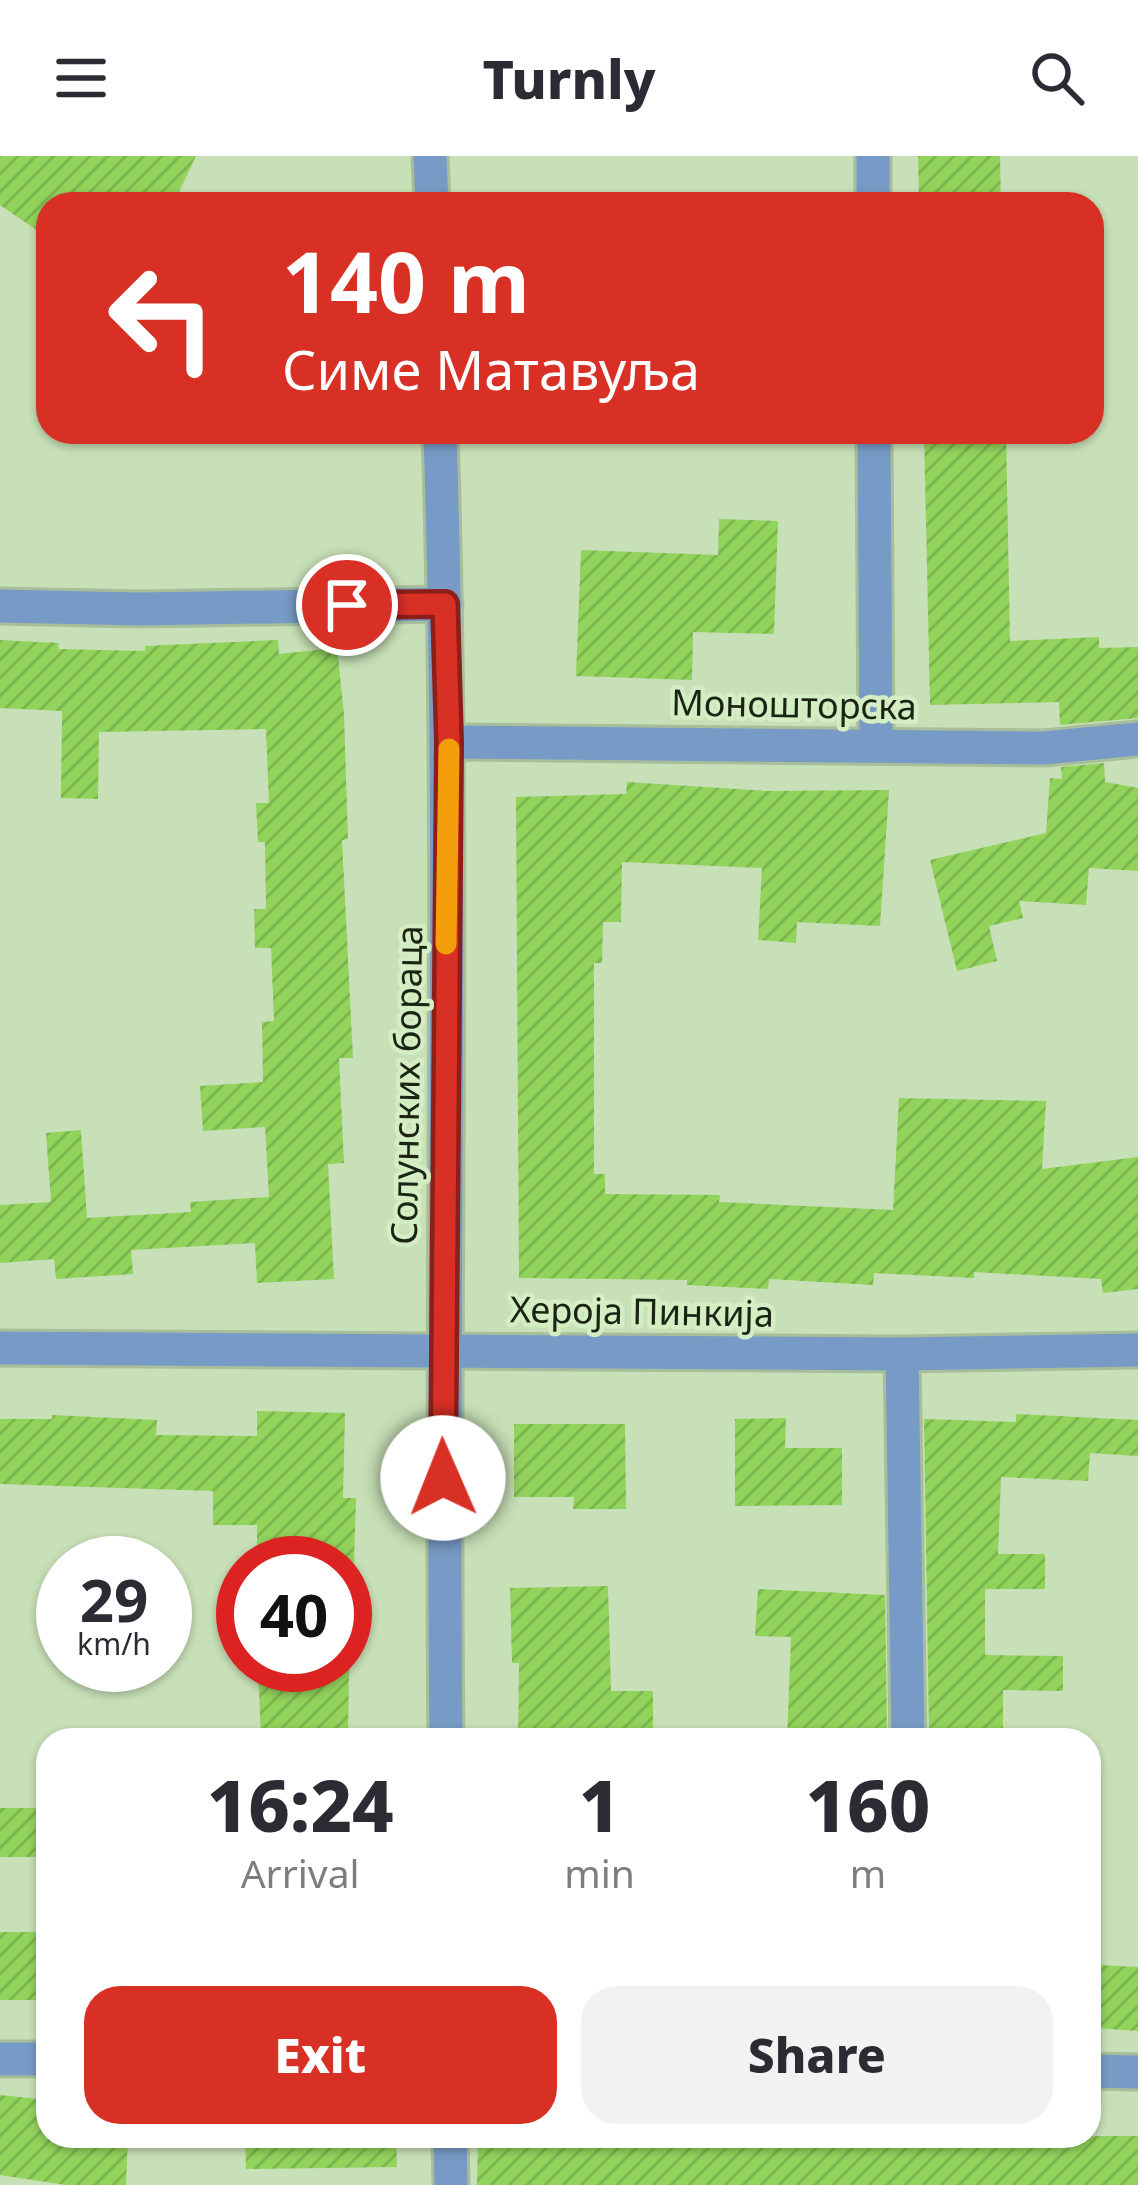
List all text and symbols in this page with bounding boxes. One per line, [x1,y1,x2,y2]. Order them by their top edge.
text: Turnly [482,41,656,115]
icon: menu [48,45,114,111]
icon: search [1024,45,1090,111]
text: 140 m [282,223,530,338]
icon: left [84,240,240,396]
text: Симе Матавуља [282,332,700,406]
pin [296,554,398,656]
icon: arrive [314,572,380,638]
street label: Моношторска [671,677,917,731]
street label: Солунских бораца [379,925,433,1245]
street label: Хероја Пинкија [510,1284,774,1338]
position arrow [380,1415,506,1541]
speed limit sign: 40 [216,1536,372,1692]
text: 29 [80,1558,148,1640]
text: km/h [77,1623,151,1664]
text: 16:24 [207,1755,394,1853]
text: 1 [579,1755,620,1853]
text: 160 [806,1755,930,1853]
text: Arrival [241,1846,360,1899]
text: min [564,1846,635,1899]
text: m [850,1846,886,1899]
button: Exit [84,1986,557,2124]
button: Share [581,1986,1053,2124]

